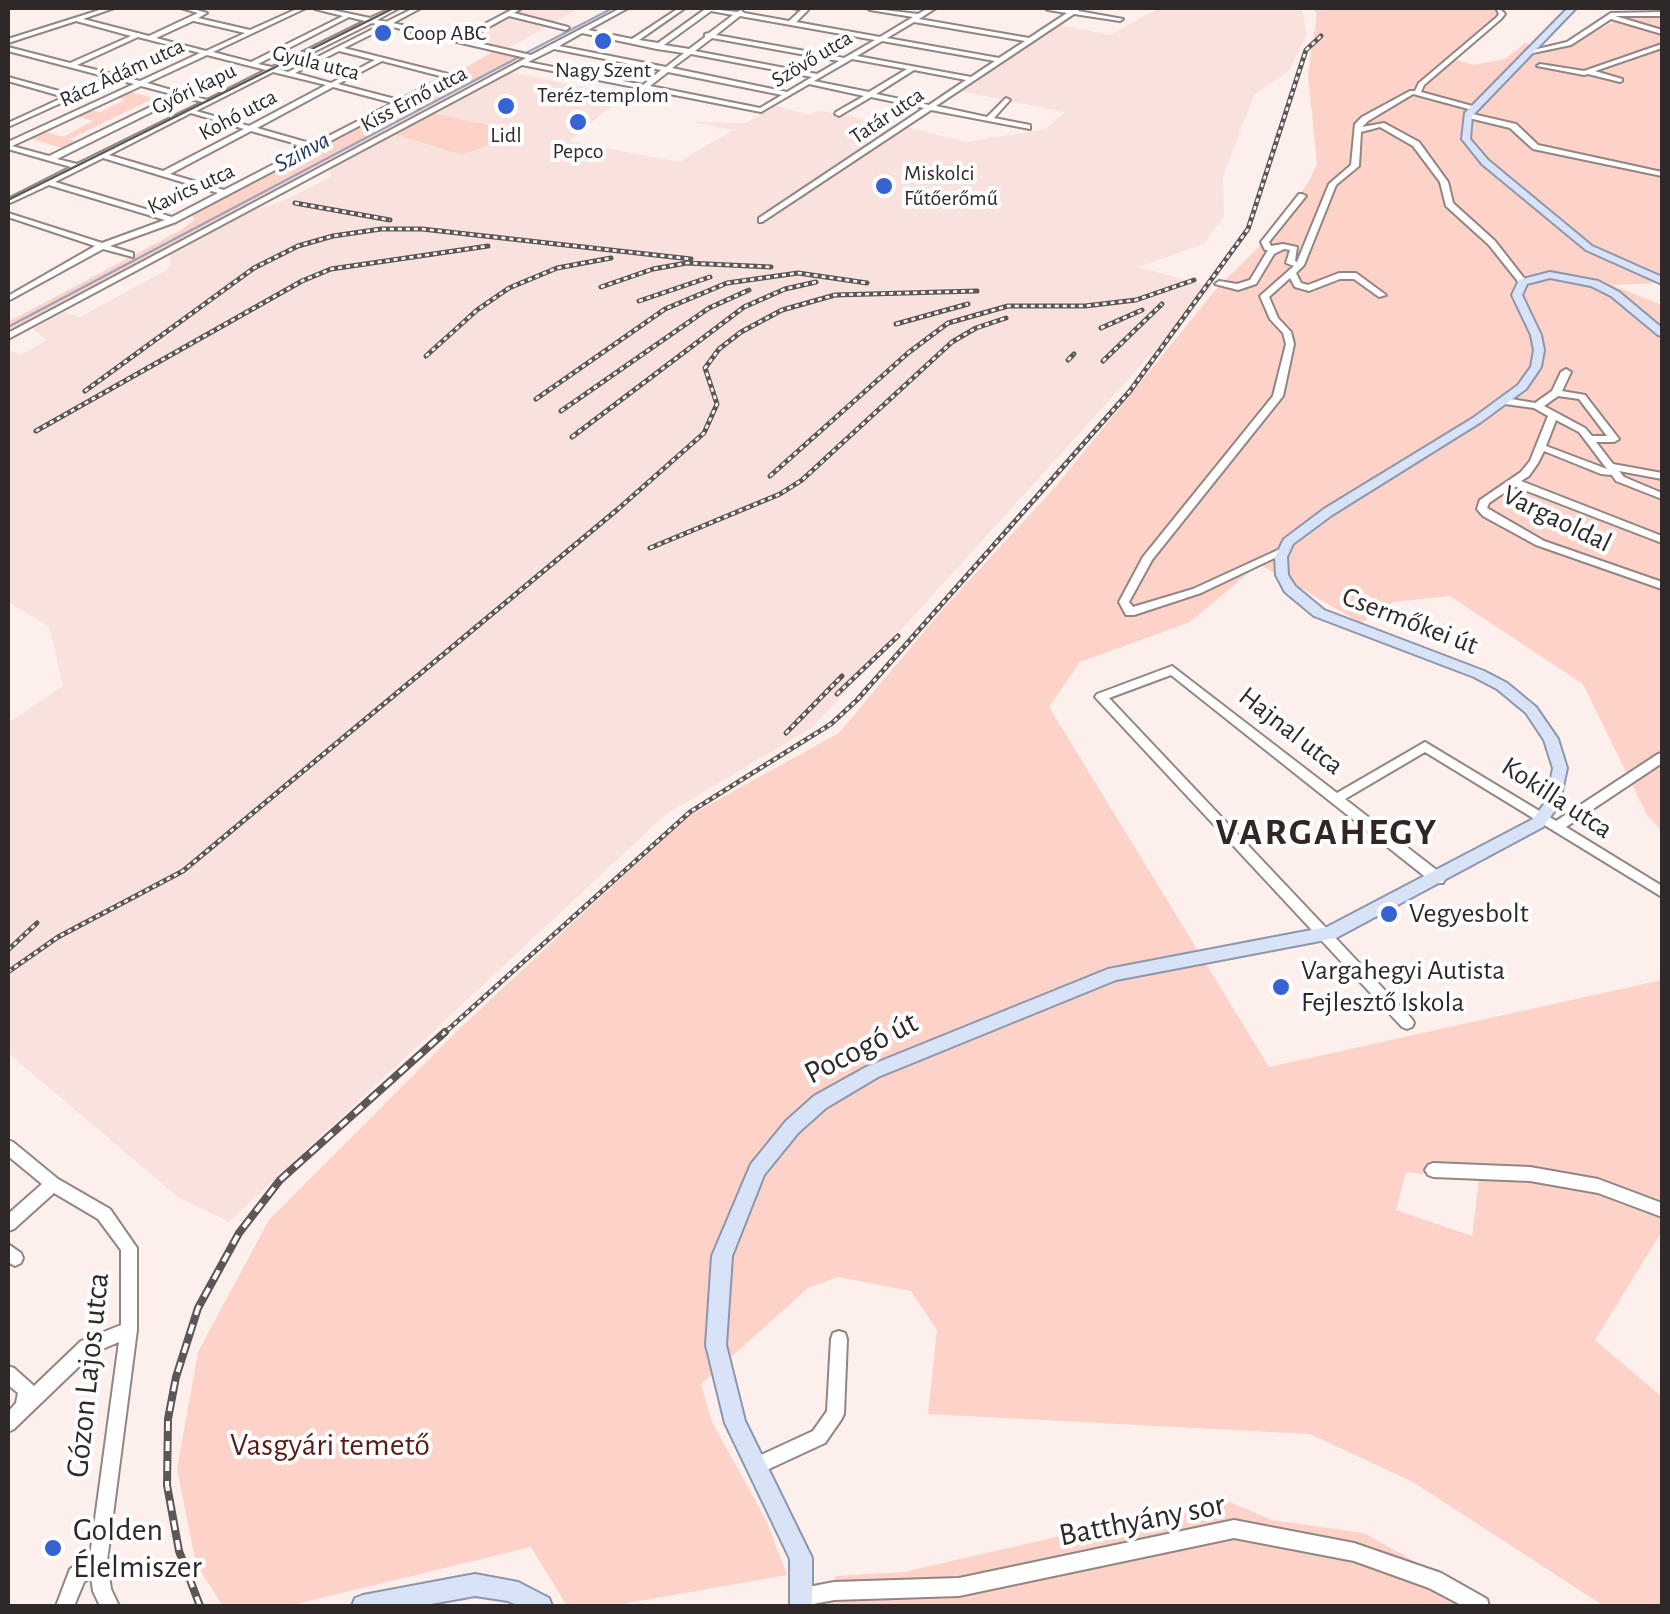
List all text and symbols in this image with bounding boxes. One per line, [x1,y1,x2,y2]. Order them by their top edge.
place label: Coop ABC [403,20,486,46]
marker: Coop ABC [372,22,394,44]
street label: Szövő utca [767,25,857,93]
marker: Nagy Szent Teréz-templom [592,30,614,52]
street label: Rácz Ádám utca [56,33,188,113]
street label: Gyula utca [270,39,362,87]
street label: Győri kapu [147,57,241,121]
place label: Nagy Szent Teréz-templom [537,57,669,108]
street label: Kiss Ernő utca [356,60,472,138]
street label: Tatár utca [845,82,929,150]
street label: Kohó utca [194,83,282,147]
marker: Lidl [495,95,517,117]
marker: Pepco [567,111,589,133]
place label: Lidl [490,122,522,148]
water label: Szinva [269,125,335,179]
place label: Pepco [552,138,604,164]
street label: Kavics utca [143,157,239,221]
place label: Miskolci Fűtőerőmű [904,160,998,212]
marker: Miskolci Fűtőerőmű [873,175,895,197]
street label: Vargaoldal [1497,478,1617,560]
street label: Csermőkei út [1337,580,1483,662]
street label: Hajnal utca [1232,680,1350,782]
street label: Kokilla utca [1495,750,1619,846]
district label: VARGAHEGY [1216,810,1438,856]
place label: Vegyesbolt [1409,897,1529,931]
marker: Vegyesbolt [1378,903,1400,925]
place label: Vargahegyi Autista Fejlesztő Iskola [1301,954,1505,1020]
marker: Vargahegyi Autista Fejlesztő Iskola [1270,976,1292,998]
street label: Pocogó út [798,1003,924,1093]
street label: Gózon Lajos utca [58,1271,118,1479]
park label: Vasgyári temető [230,1426,430,1464]
street label: Batthyány sor [1056,1485,1228,1555]
place label: Golden Élelmiszer [73,1511,202,1586]
marker: Golden Élelmiszer [42,1537,64,1559]

